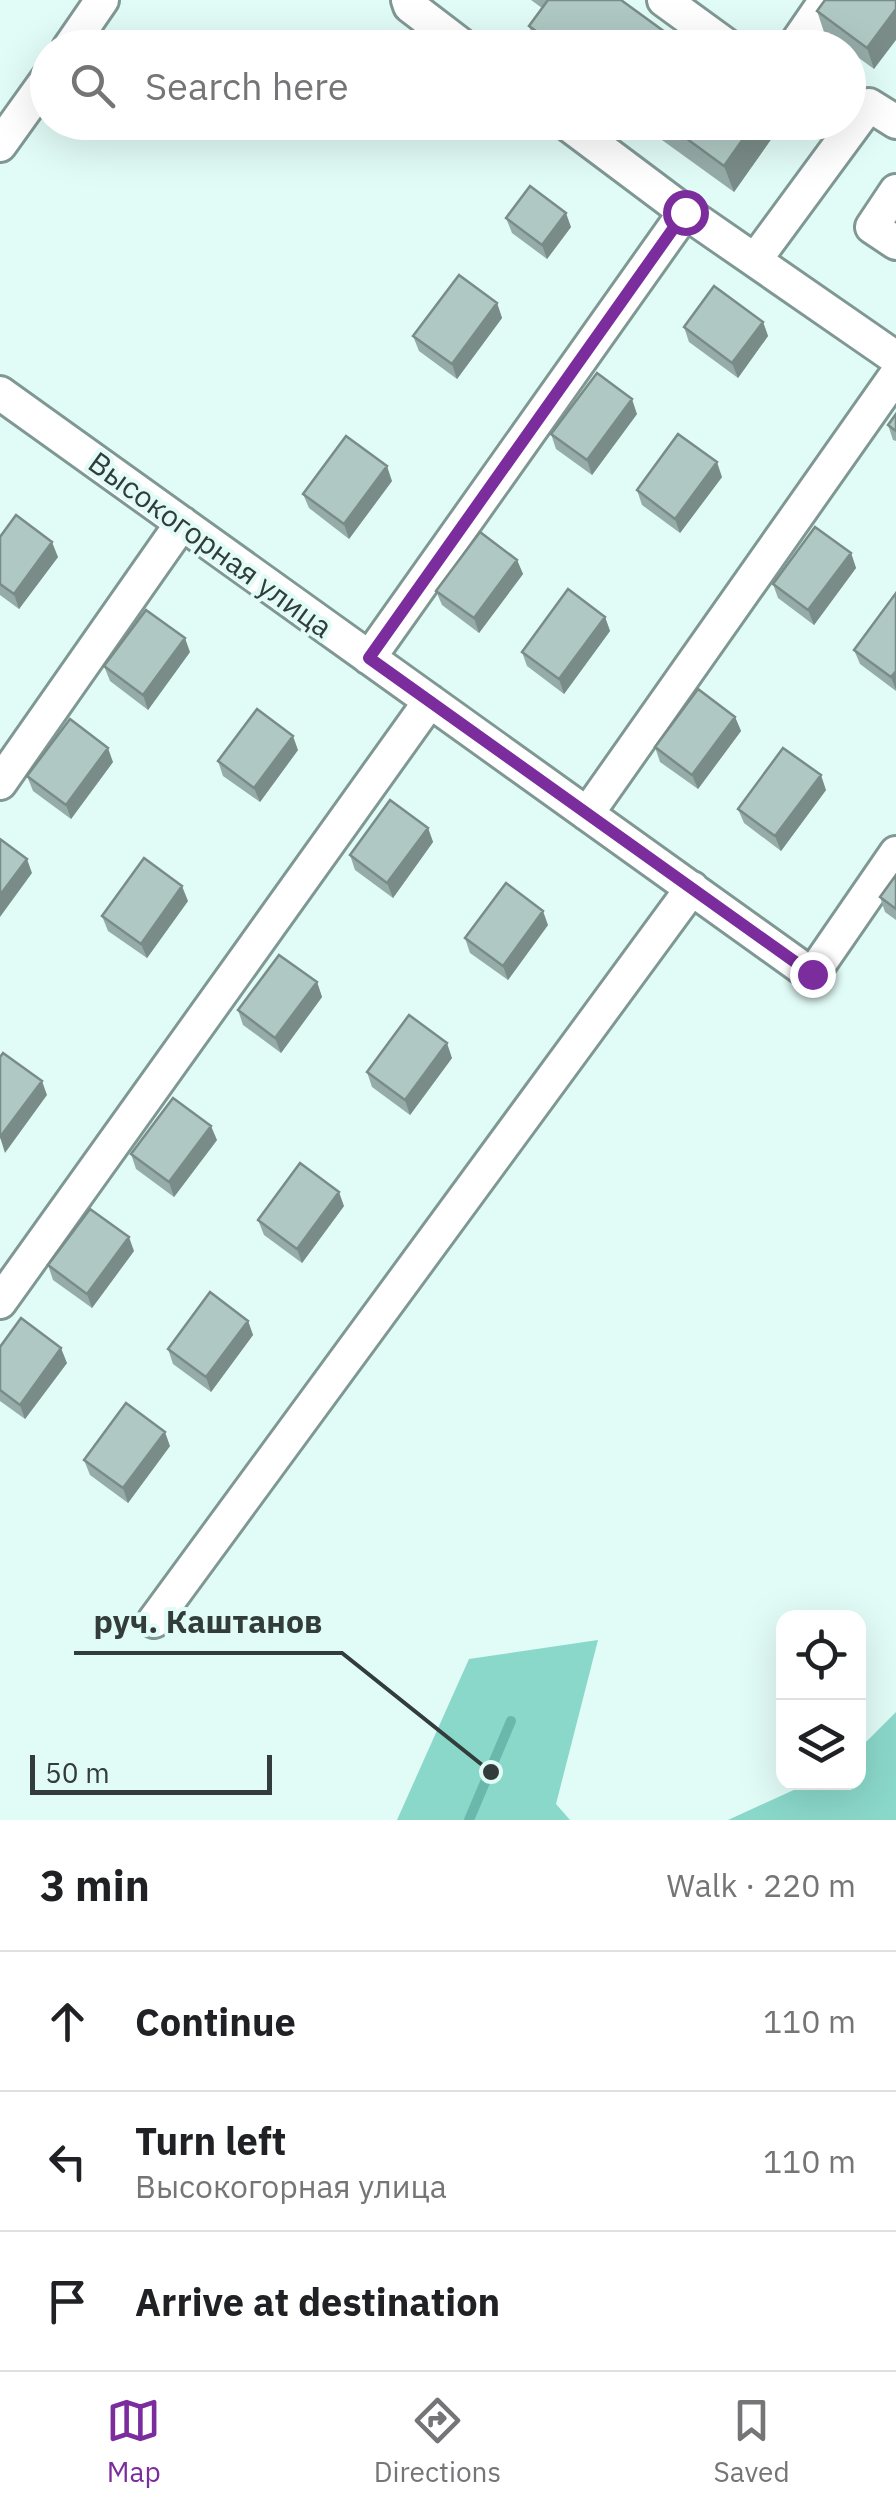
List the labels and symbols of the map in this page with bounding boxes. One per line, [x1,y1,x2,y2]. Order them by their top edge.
route start [663,190,709,236]
street label: Высокогорная улица [81,442,341,646]
route end [790,952,836,998]
callout: руч. Каштанов [74,1591,342,1653]
text: руч. Каштанов [94,1600,322,1642]
scale bar [30,1750,272,1794]

